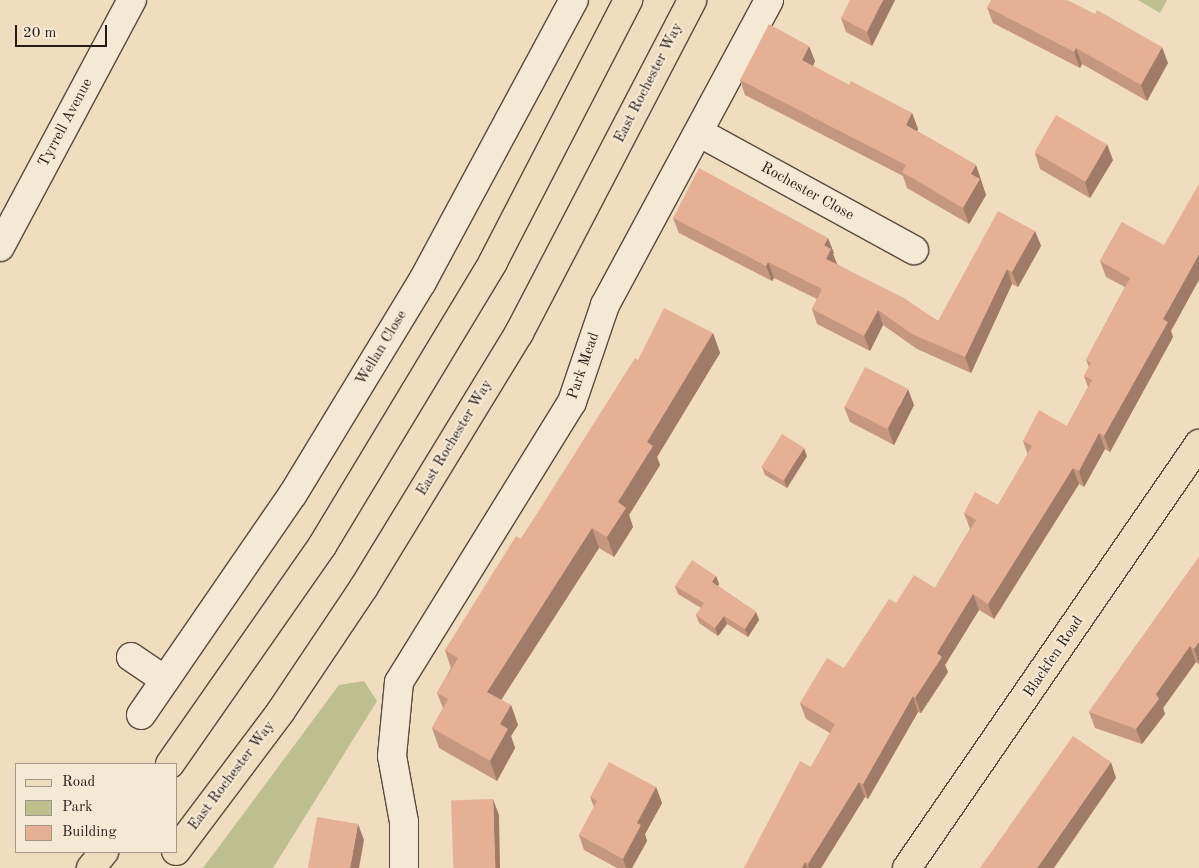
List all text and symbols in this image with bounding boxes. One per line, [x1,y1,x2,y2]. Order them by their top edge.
scale bar [18,15,110,47]
street label: East Rochester Way [611,20,687,146]
text: 20 m [23,26,57,41]
street label: Tyrrell Avenue [35,76,97,170]
street label: Rochester Close [757,159,857,225]
street label: Wellan Close [353,307,411,389]
street label: Park Mead [564,330,604,402]
street label: East Rochester Way [413,377,497,499]
street label: Blackfen Road [1020,613,1088,701]
street label: East Rochester Way [185,718,279,834]
legend [15,763,178,853]
text: Road [62,775,95,790]
text: Park [62,800,93,815]
text: Building [62,825,117,840]

